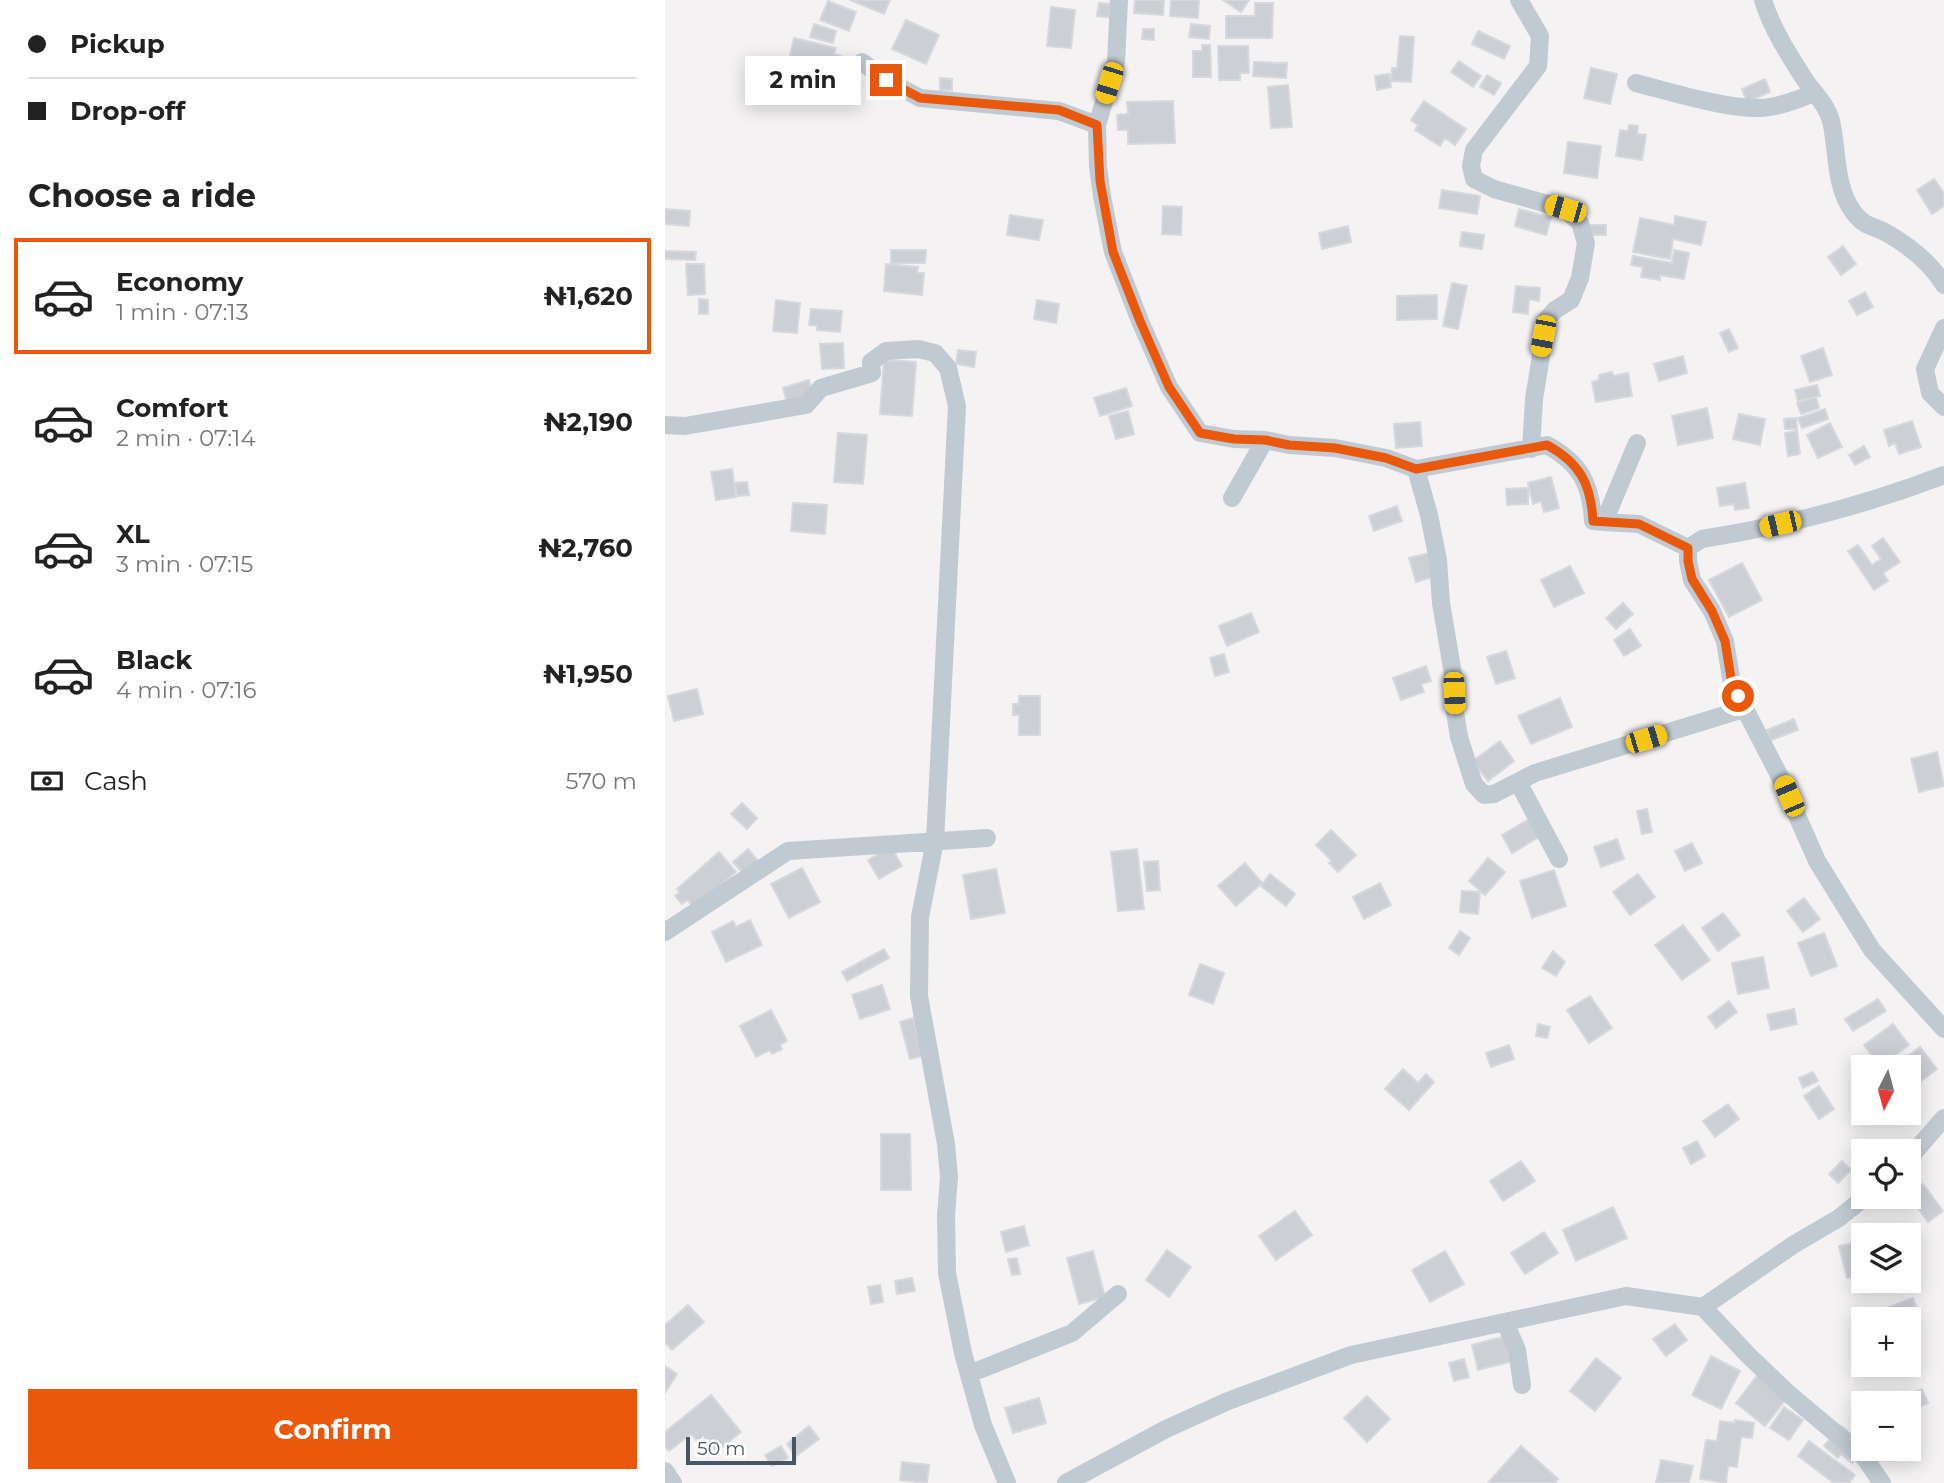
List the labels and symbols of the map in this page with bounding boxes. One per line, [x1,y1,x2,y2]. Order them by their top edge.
callout: 2 min [746,56,861,104]
car [1093,60,1126,106]
route end [870,64,902,96]
car [1542,193,1589,225]
car [1529,313,1558,359]
car [1758,509,1803,539]
car [1443,671,1466,715]
route start [1722,680,1754,712]
car [1623,723,1670,755]
car [1772,773,1807,819]
north arrow [1851,1055,1921,1125]
scale bar [686,1434,796,1466]

